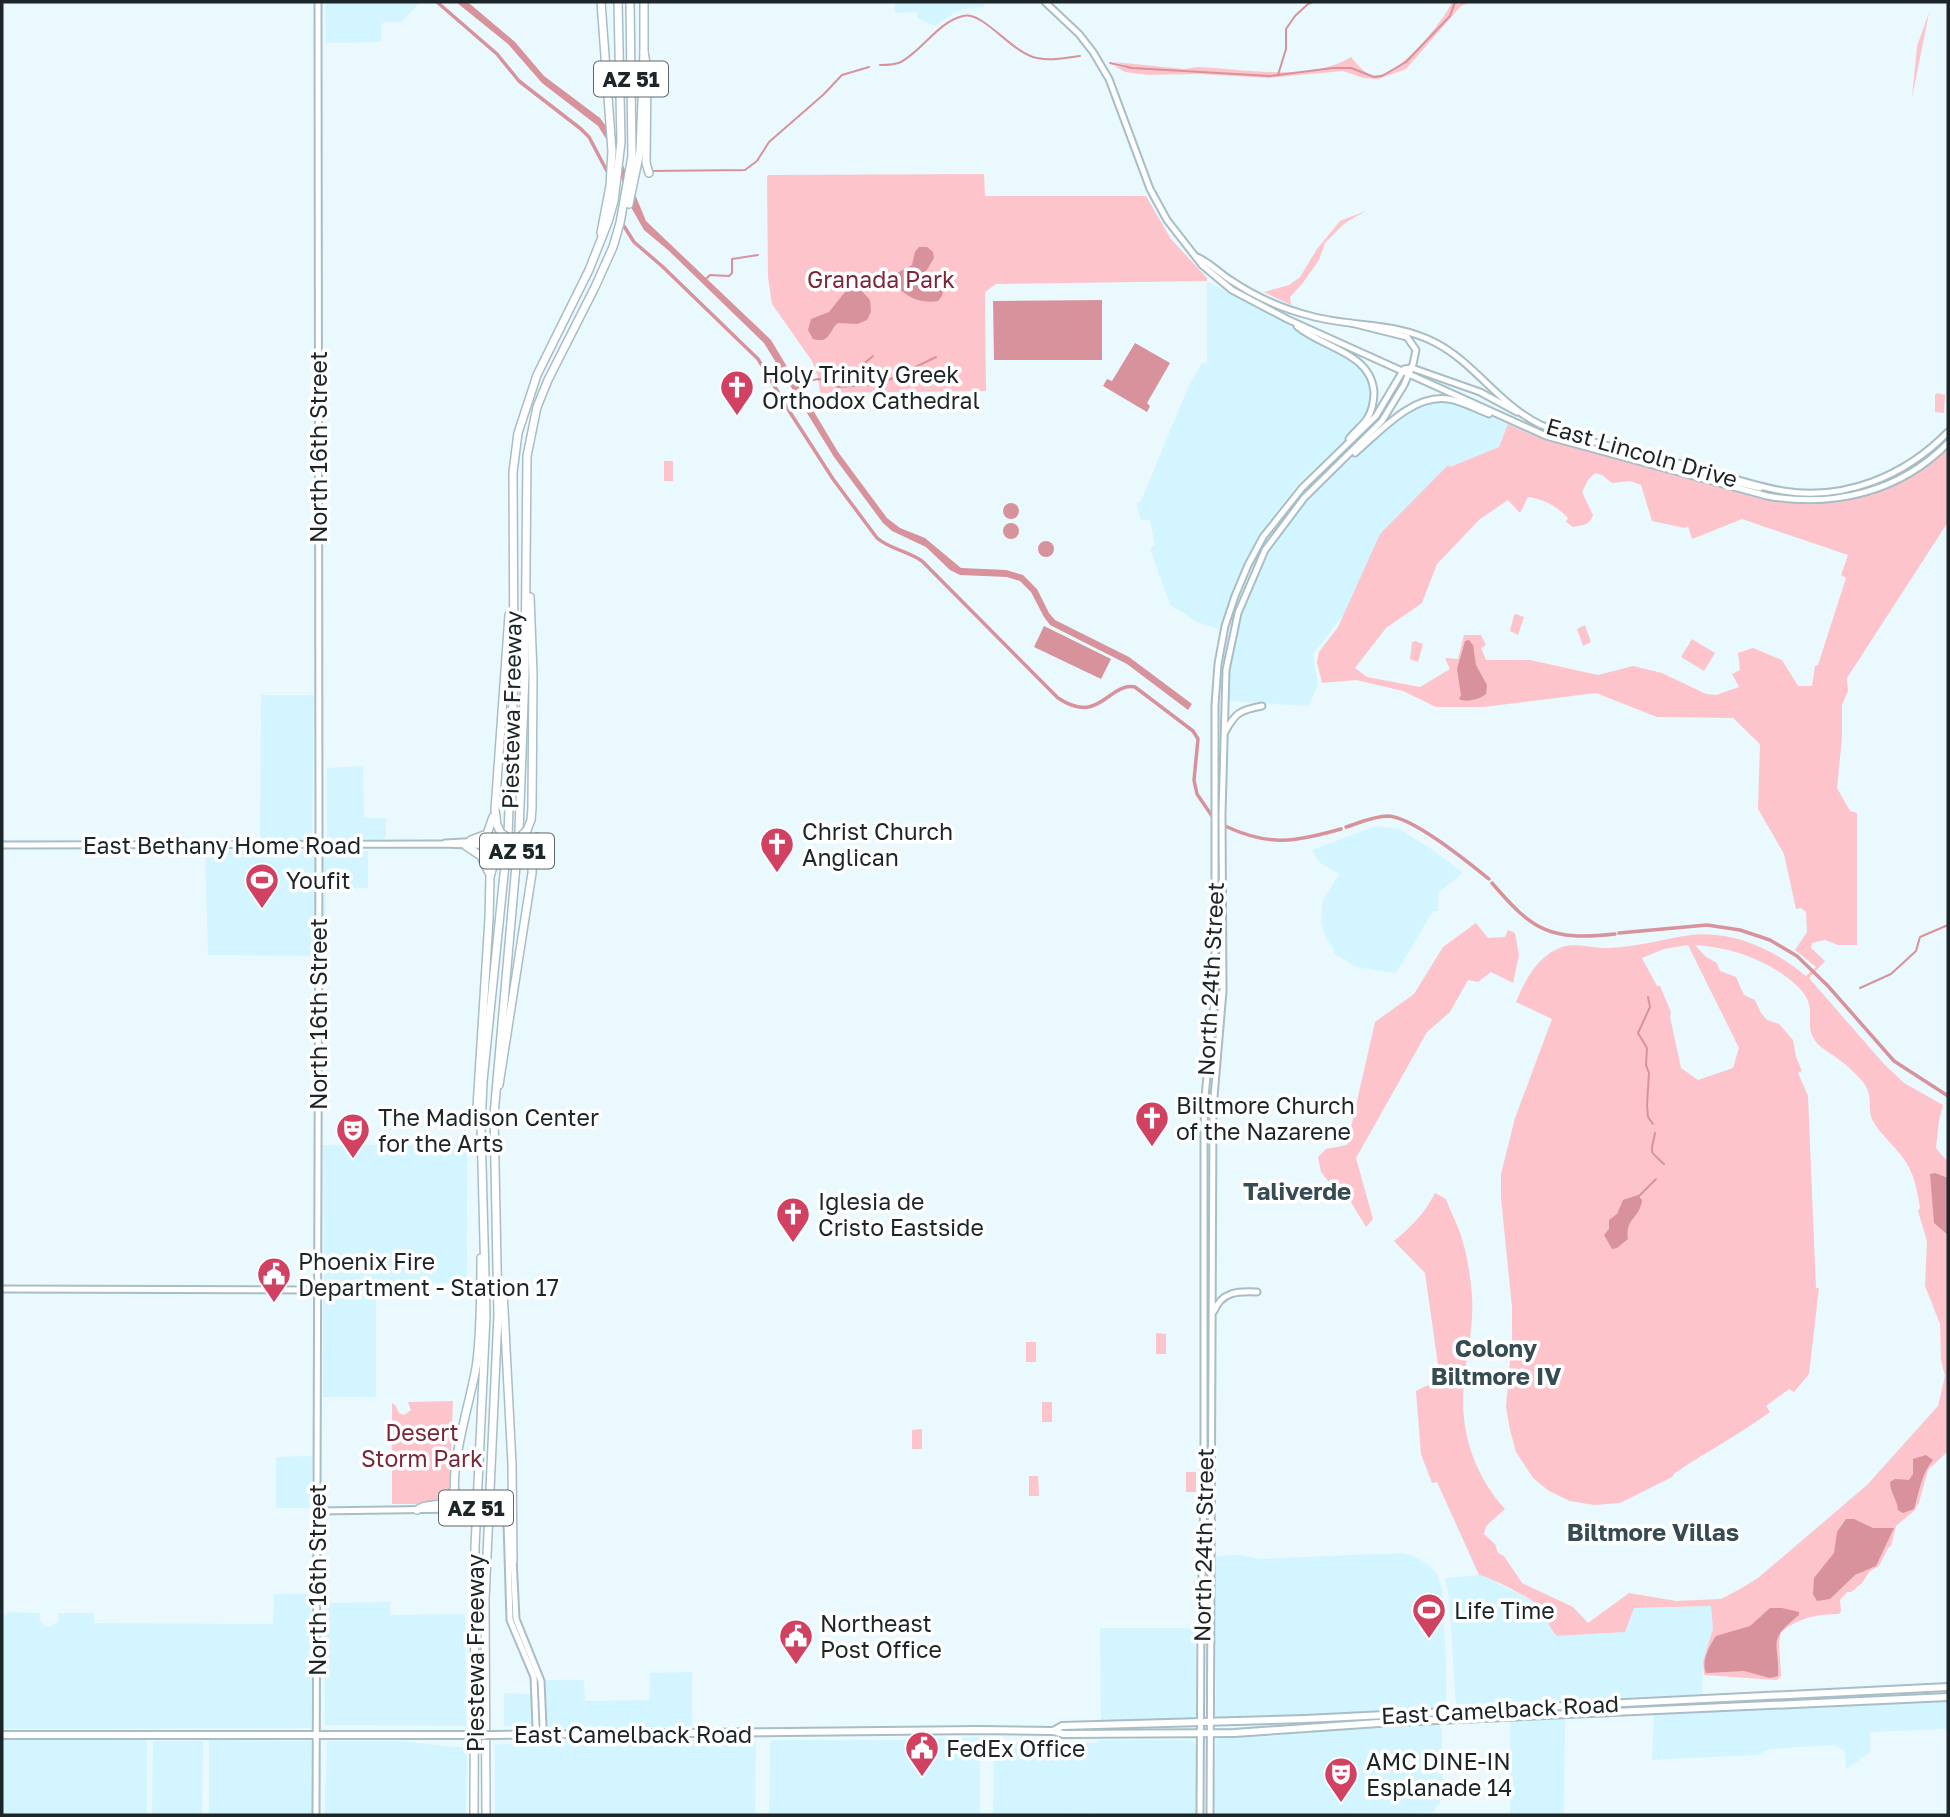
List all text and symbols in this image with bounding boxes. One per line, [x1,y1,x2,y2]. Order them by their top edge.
road number: AZ 51 [594,62,668,96]
park label: Granada Park [807,265,955,293]
street label: North 16th Street [304,351,332,543]
place label: Holy Trinity Greek Orthodox Cathedral [762,360,980,414]
church icon: Holy Trinity Greek Orthodox Cathedral [718,368,756,417]
street label: East Lincoln Drive [1543,411,1741,493]
street label: Piestewa Freeway [495,610,527,809]
place label: Christ Church Anglican [802,817,953,871]
church icon: Christ Church Anglican [758,825,796,874]
street label: East Bethany Home Road [83,831,361,859]
road number: AZ 51 [480,834,554,868]
sports icon: Youfit [243,861,281,910]
place label: Youfit [286,866,350,894]
street label: North 24th Street [1191,881,1229,1077]
street label: North 16th Street [304,918,332,1110]
place label: Biltmore Church of the Nazarene [1176,1091,1355,1145]
church icon: Biltmore Church of the Nazarene [1133,1099,1171,1148]
place label: The Madison Center for the Arts [378,1103,599,1157]
theatre icon: The Madison Center for the Arts [334,1111,372,1160]
district label: Taliverde [1243,1176,1351,1205]
place label: Iglesia de Cristo Eastside [818,1187,984,1241]
church icon: Iglesia de Cristo Eastside [774,1195,812,1244]
place label: Phoenix Fire Department - Station 17 [298,1247,559,1301]
public building icon: Phoenix Fire Department - Station 17 [255,1255,293,1304]
district label: Colony Biltmore IV [1431,1333,1561,1390]
park label: Desert Storm Park [361,1418,483,1472]
street label: North 24th Street [1187,1448,1219,1642]
street label: North 16th Street [303,1484,331,1676]
road number: AZ 51 [439,1490,513,1526]
district label: Biltmore Villas [1567,1517,1739,1546]
street label: Piestewa Freeway [461,1554,489,1752]
sports icon: Life Time [1410,1591,1448,1640]
place label: Life Time [1454,1596,1555,1624]
place label: Northeast Post Office [820,1609,942,1663]
public building icon: Northeast Post Office [777,1617,815,1666]
street label: East Camelback Road [1380,1689,1620,1729]
street label: East Camelback Road [514,1720,752,1748]
public building icon: FedEx Office [903,1729,941,1778]
place label: FedEx Office [946,1734,1085,1762]
place label: AMC DINE-IN Esplanade 14 [1366,1747,1512,1801]
theatre icon: AMC DINE-IN Esplanade 14 [1322,1755,1360,1804]

